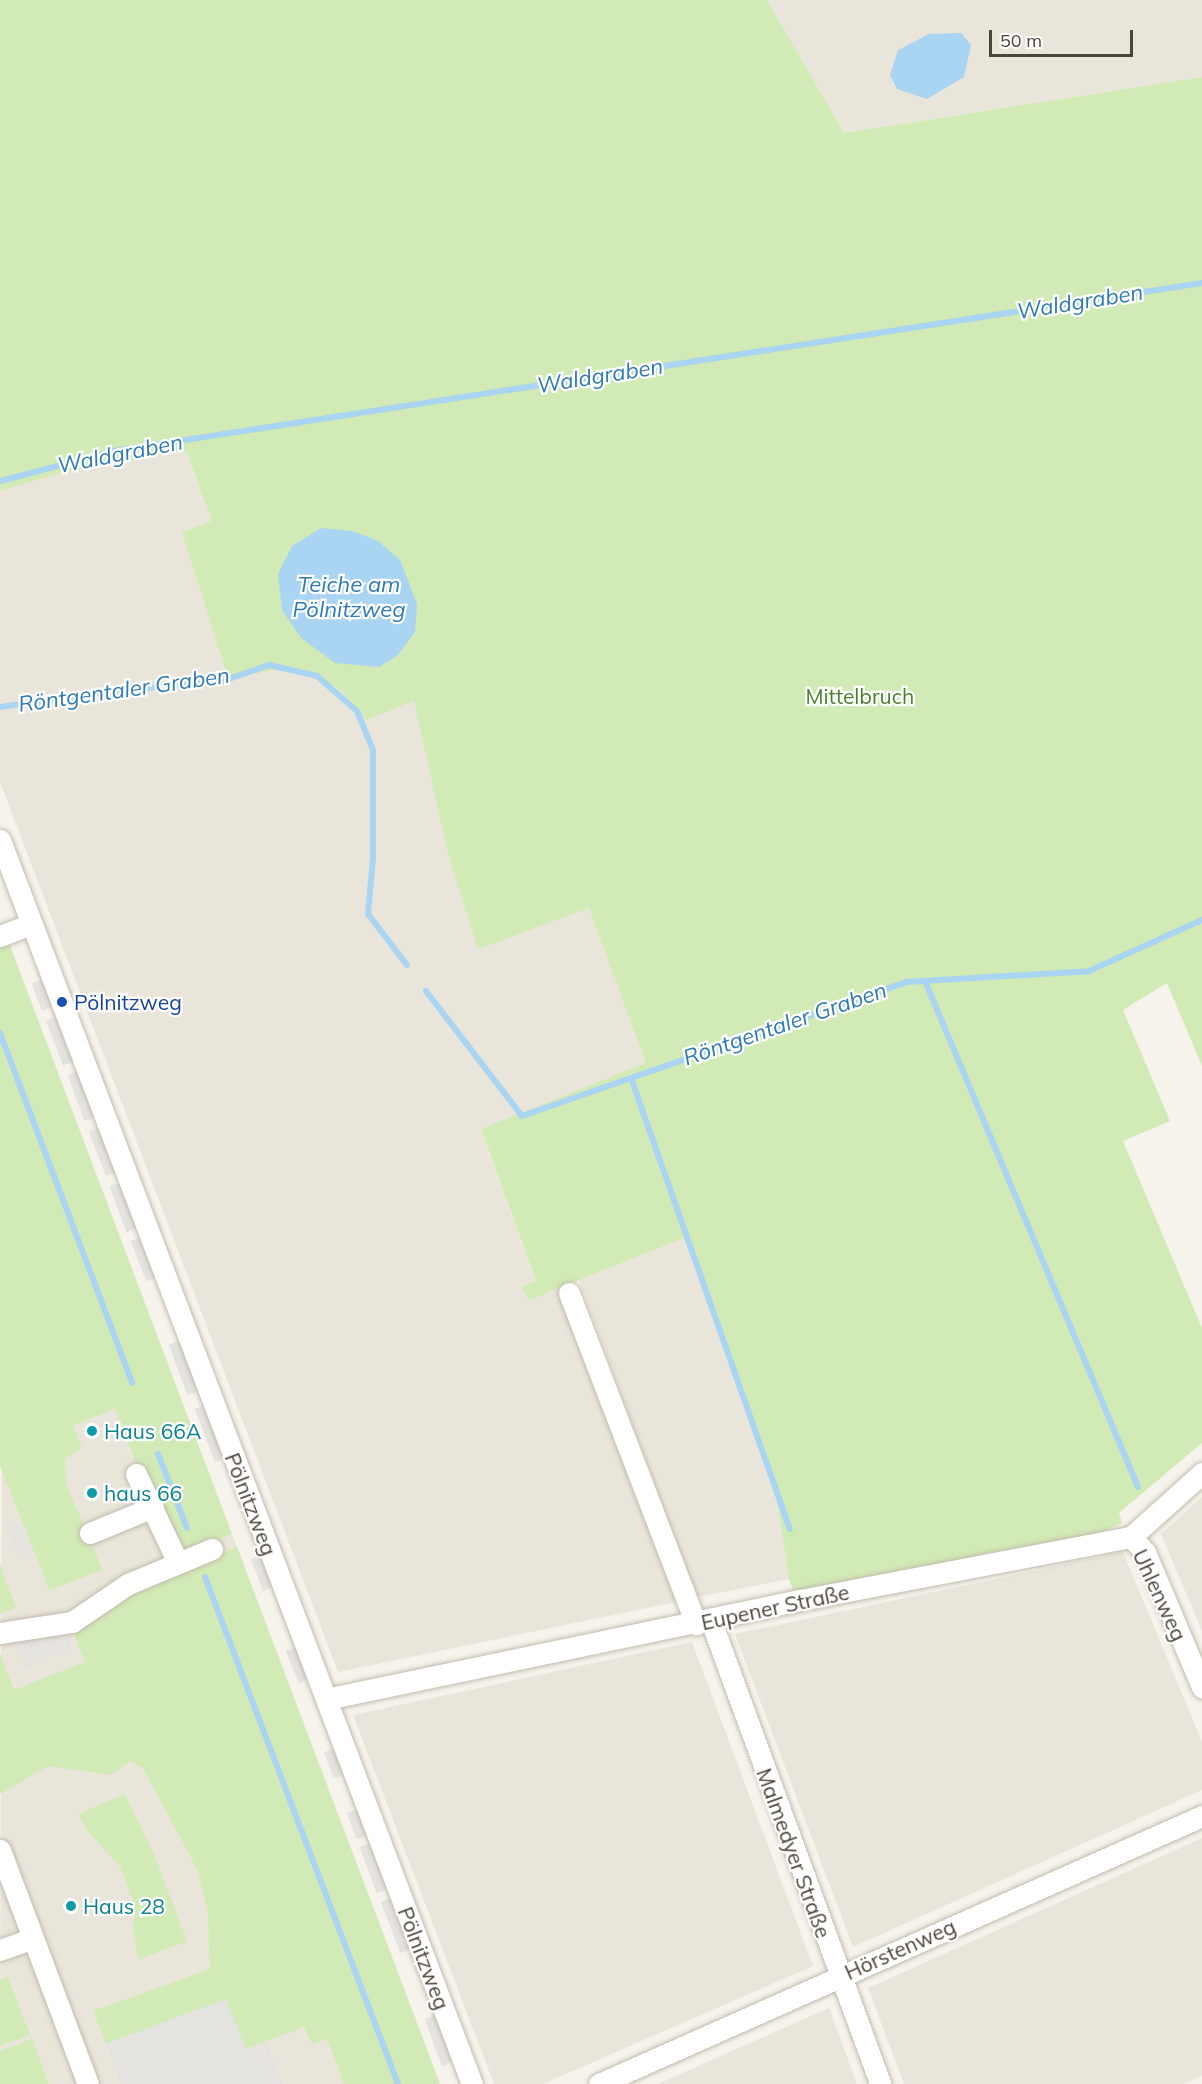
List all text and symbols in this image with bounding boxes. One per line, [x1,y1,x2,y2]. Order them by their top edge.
scale bar [992,18,1136,56]
text: 50 m [1000,29,1042,52]
water label: Waldgraben [1015,279,1145,325]
water label: Waldgraben [535,353,665,399]
water label: Waldgraben [55,429,185,479]
water label: Teiche am Pölnitzweg [293,571,405,622]
water label: Röntgentaler Graben [17,662,231,718]
park label: Mittelbruch [806,683,914,709]
water label: Röntgentaler Graben [680,977,890,1071]
place label: Pölnitzweg [74,989,182,1015]
marker: Pölnitzweg [55,995,69,1009]
place label: Haus 66A [104,1418,201,1444]
marker: Haus 66A [85,1424,99,1438]
street label: Pölnitzweg [220,1449,282,1559]
place label: haus 66 [104,1480,182,1506]
marker: haus 66 [85,1486,99,1500]
street label: Uhlenweg [1128,1545,1192,1645]
street label: Eupener Straße [699,1579,851,1635]
street label: Malmedyer Straße [752,1765,836,1941]
place label: Haus 28 [83,1893,165,1919]
marker: Haus 28 [64,1899,78,1913]
street label: Pölnitzweg [393,1903,455,2013]
street label: Hörstenweg [841,1913,959,1985]

